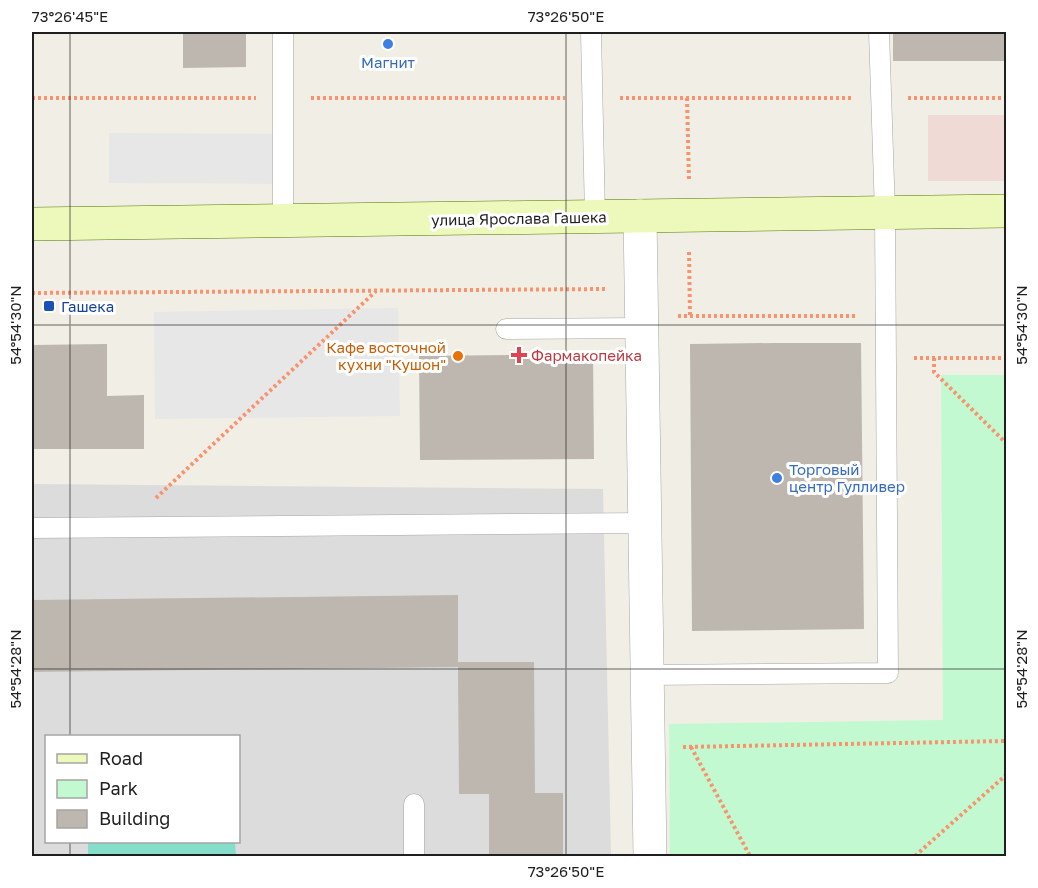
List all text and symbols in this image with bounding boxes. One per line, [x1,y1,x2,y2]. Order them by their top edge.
text: 73°26'45"E [32,7,108,25]
text: 73°26'50"E [528,7,604,25]
marker: Магнит [381,37,395,51]
place label: Магнит [361,53,416,71]
street label: улица Ярослава Гашека [431,207,607,229]
text: 54°54'30"N [6,285,24,365]
text: 54°54'30"N [1012,285,1030,365]
place label: Гашека [61,297,114,315]
marker: Гашека [42,299,56,313]
place label: Кафе восточной кухни "Кушон" [326,338,446,373]
place label: Фармакопейка [531,346,642,364]
marker: Фармакопейка [512,348,526,362]
marker: Кафе восточной кухни "Кушон" [451,349,465,363]
place label: Торговый центр Гулливер [789,460,905,495]
marker: Торговый центр Гулливер [770,471,784,485]
text: 54°54'28"N [6,629,24,709]
text: 54°54'28"N [1012,629,1030,709]
legend [45,735,240,843]
text: Road [99,747,143,769]
text: Park [99,777,138,799]
text: Building [99,807,170,829]
text: 73°26'50"E [528,862,604,880]

